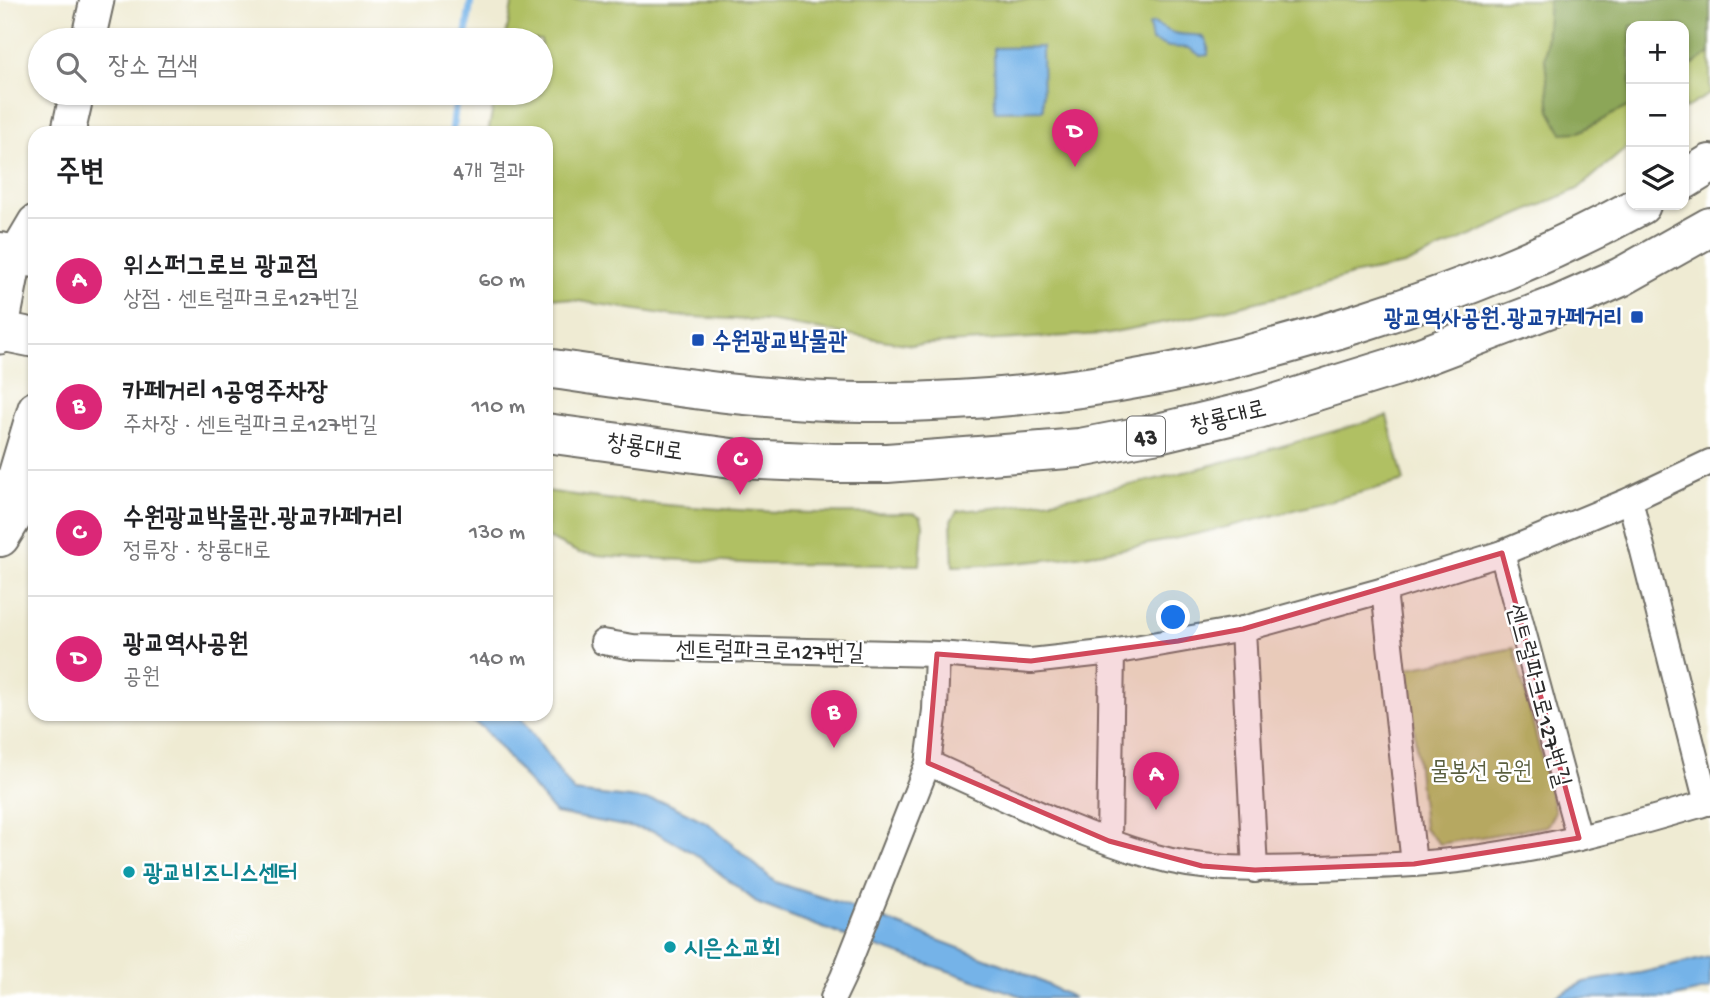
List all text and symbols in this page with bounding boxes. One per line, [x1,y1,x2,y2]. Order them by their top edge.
map controls [1626,21,1689,210]
button: + [1626,21,1689,84]
search box [28,28,553,105]
icon: search [52,48,90,86]
text: 장소 검색 [108,53,198,84]
button: − [1626,84,1689,147]
pin: D [1052,109,1098,167]
button: layers [1626,147,1689,210]
text: 주변 [56,157,104,192]
text: 4개 결과 [453,160,525,187]
text: 위스퍼그로브 광교점 [123,253,317,284]
text: A [72,268,86,295]
text: 60 m [479,268,525,295]
text: 상점 · 센트럴파크로127번길 [123,287,359,314]
place label: 광교역사공원.광교카페거리 [1384,306,1623,335]
marker: 광교역사공원.광교카페거리 [1629,309,1645,325]
place label: 수원광교박물관 [712,329,848,358]
marker: 수원광교박물관 [690,332,706,348]
text: 카페거리 1공영주차장 [123,379,328,410]
text: B [73,394,85,421]
text: 110 m [472,394,525,421]
street label: 창룡대로 [1188,396,1270,443]
text: 주차장 · 센트럴파크로127번길 [123,413,377,440]
road number: 43 [1127,416,1165,456]
street label: 창룡대로 [604,430,685,469]
pin: C [717,437,763,495]
text: 수원광교박물관.광교카페거리 [123,505,403,536]
text: C [73,520,85,547]
text: 130 m [469,520,525,547]
text: 정류장 · 창룡대로 [123,539,271,566]
your location [1156,600,1190,634]
street label: 센트럴파크로127번길 [1498,601,1575,791]
text: 광교역사공원 [123,631,249,662]
street label: 센트럴파크로127번길 [675,637,864,670]
text: D [72,646,87,673]
text: 140 m [470,646,525,673]
text: 공원 [123,665,160,692]
pin: B [811,690,857,748]
pin: A [1133,752,1179,810]
park label: 물봉선 공원 [1430,759,1532,788]
place label: 광교비즈니스센터 [143,861,298,890]
marker: 광교비즈니스센터 [121,864,137,880]
place label: 시은소교회 [684,936,781,965]
marker: 시은소교회 [662,939,678,955]

